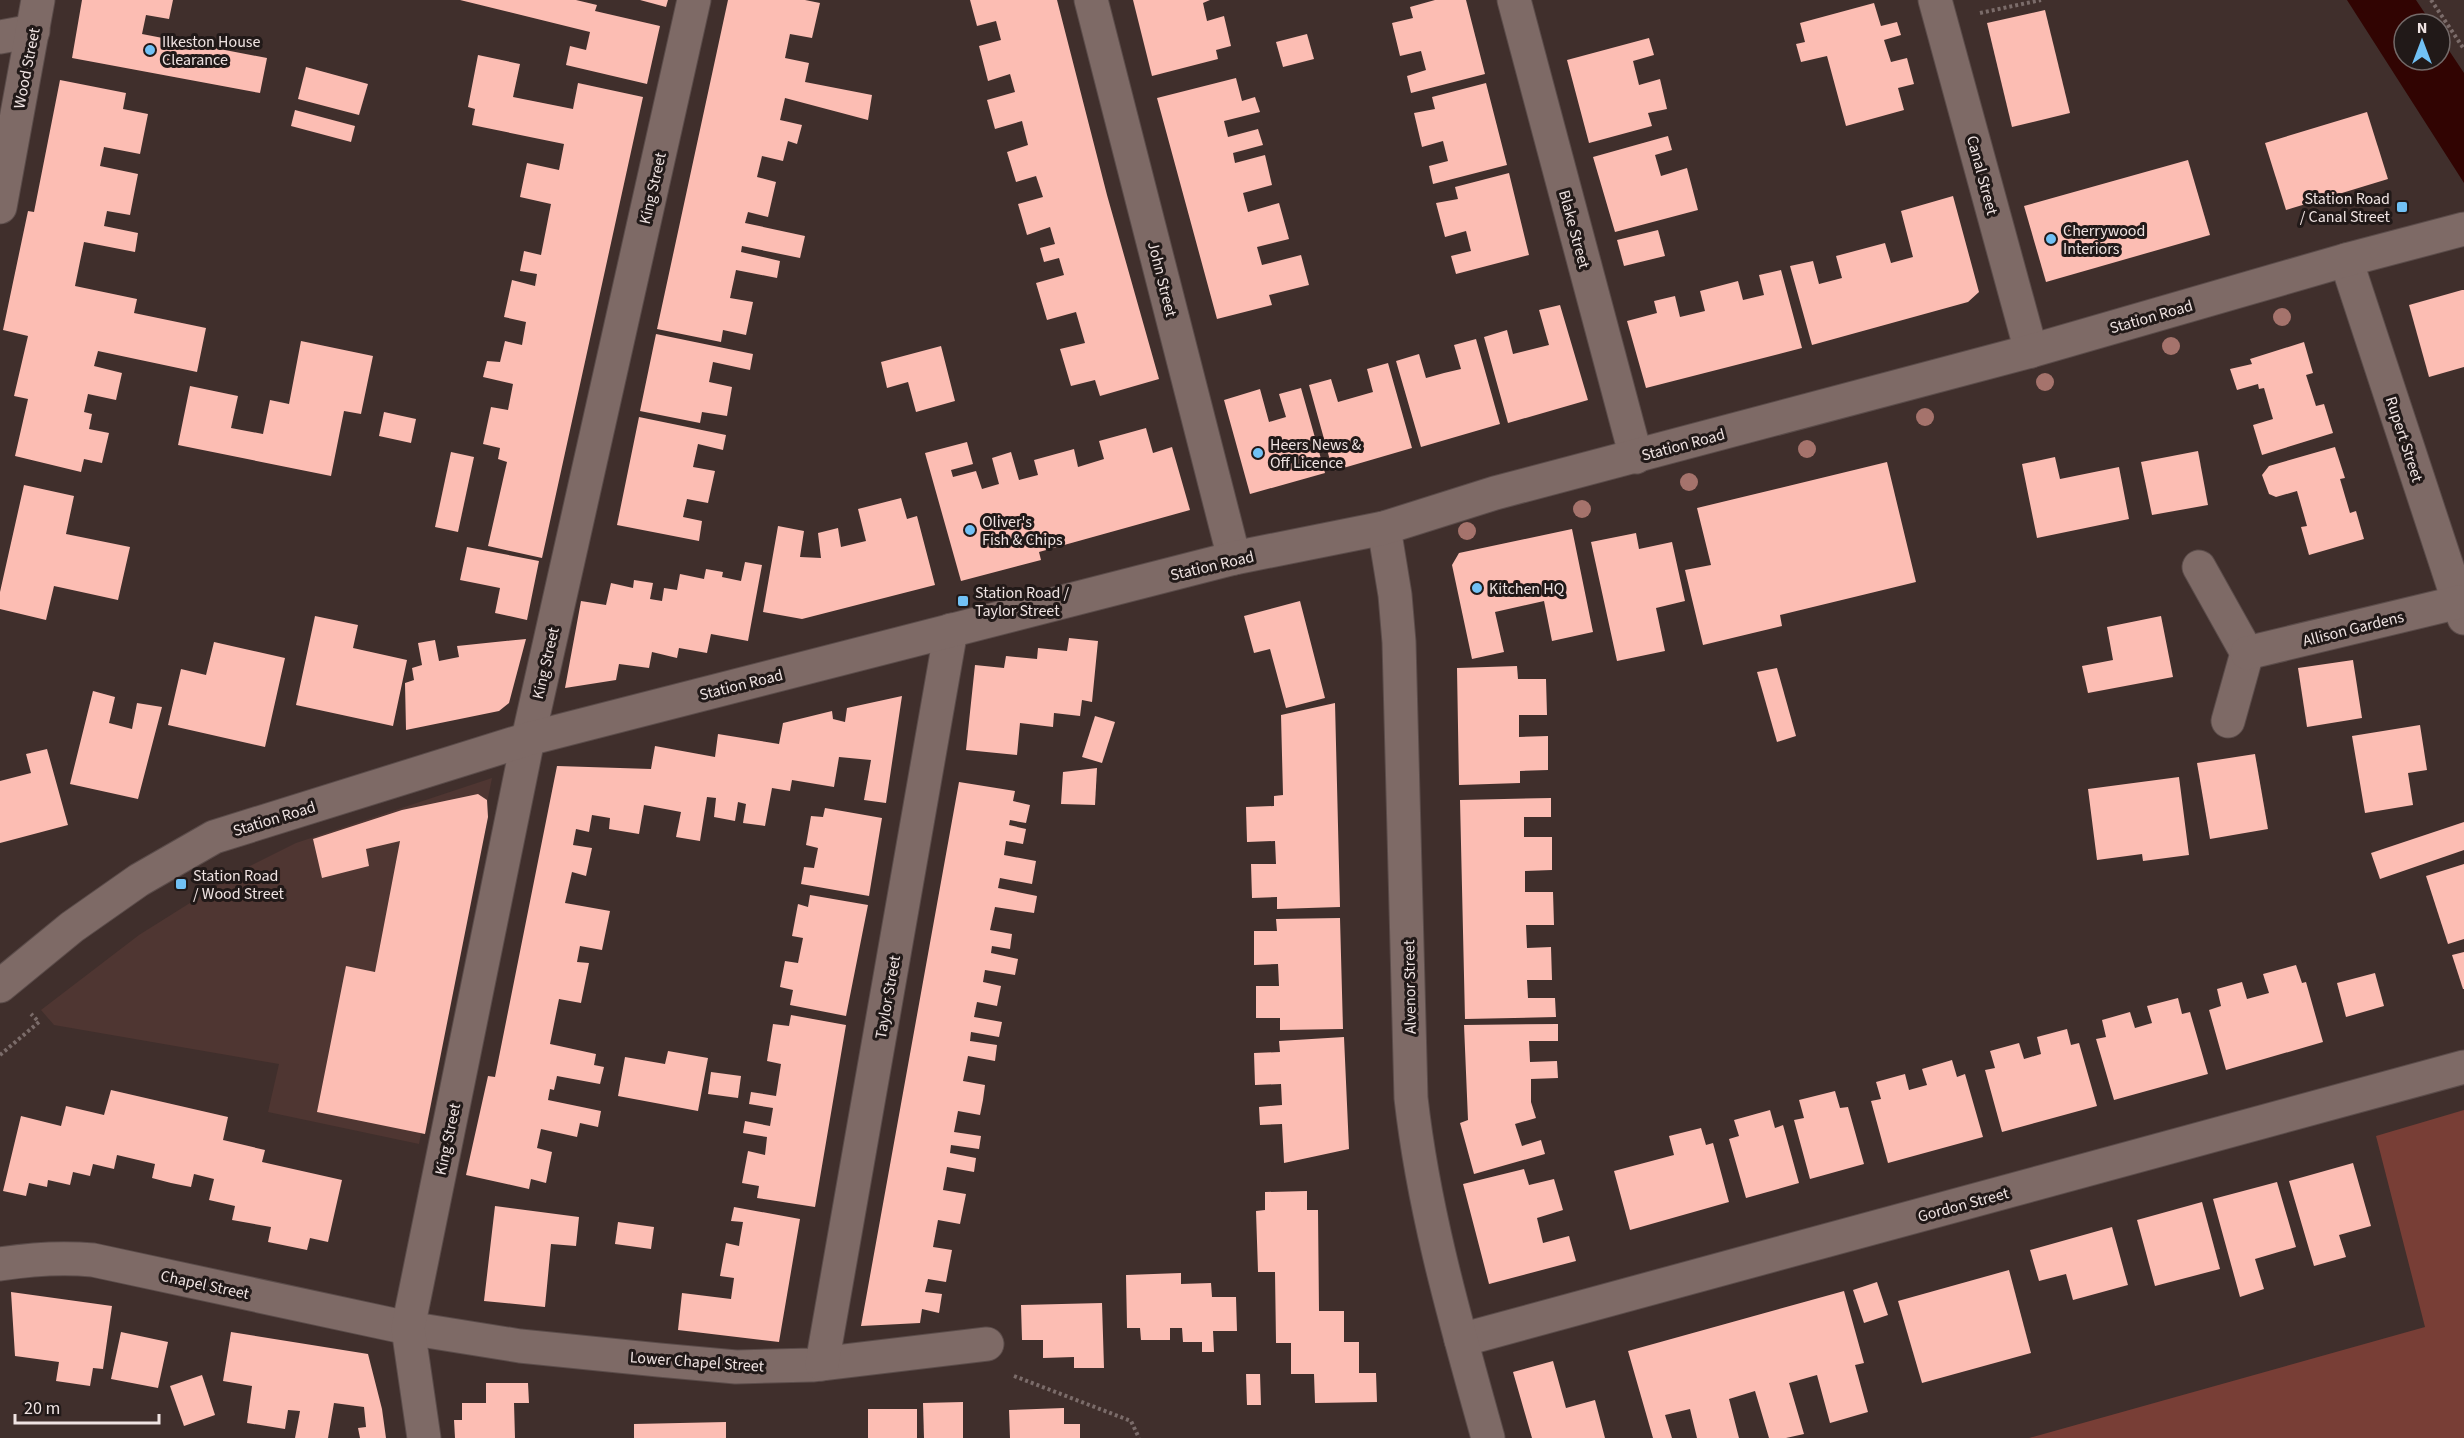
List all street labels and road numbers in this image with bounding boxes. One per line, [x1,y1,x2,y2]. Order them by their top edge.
street label: Wood Street [8,25,46,111]
street label: Canal Street [1961,133,2003,218]
street label: King Street [634,149,672,226]
street label: Blake Street [1553,188,1595,272]
street label: John Street [1142,239,1182,320]
street label: Station Road [2107,295,2195,339]
street label: Rupert Street [2380,394,2428,486]
street label: Station Road [1639,423,1727,467]
street label: Station Road [1168,546,1256,586]
street label: Allison Gardens [2300,606,2407,652]
street label: King Street [527,624,565,701]
street label: Station Road [697,664,785,706]
street label: Station Road [230,796,318,842]
street label: Alvenor Street [1398,939,1422,1034]
street label: Taylor Street [870,953,906,1041]
street label: King Street [430,1100,466,1177]
street label: Gordon Street [1915,1182,2012,1228]
street label: Chapel Street [158,1265,252,1305]
street label: Lower Chapel Street [629,1346,765,1378]

